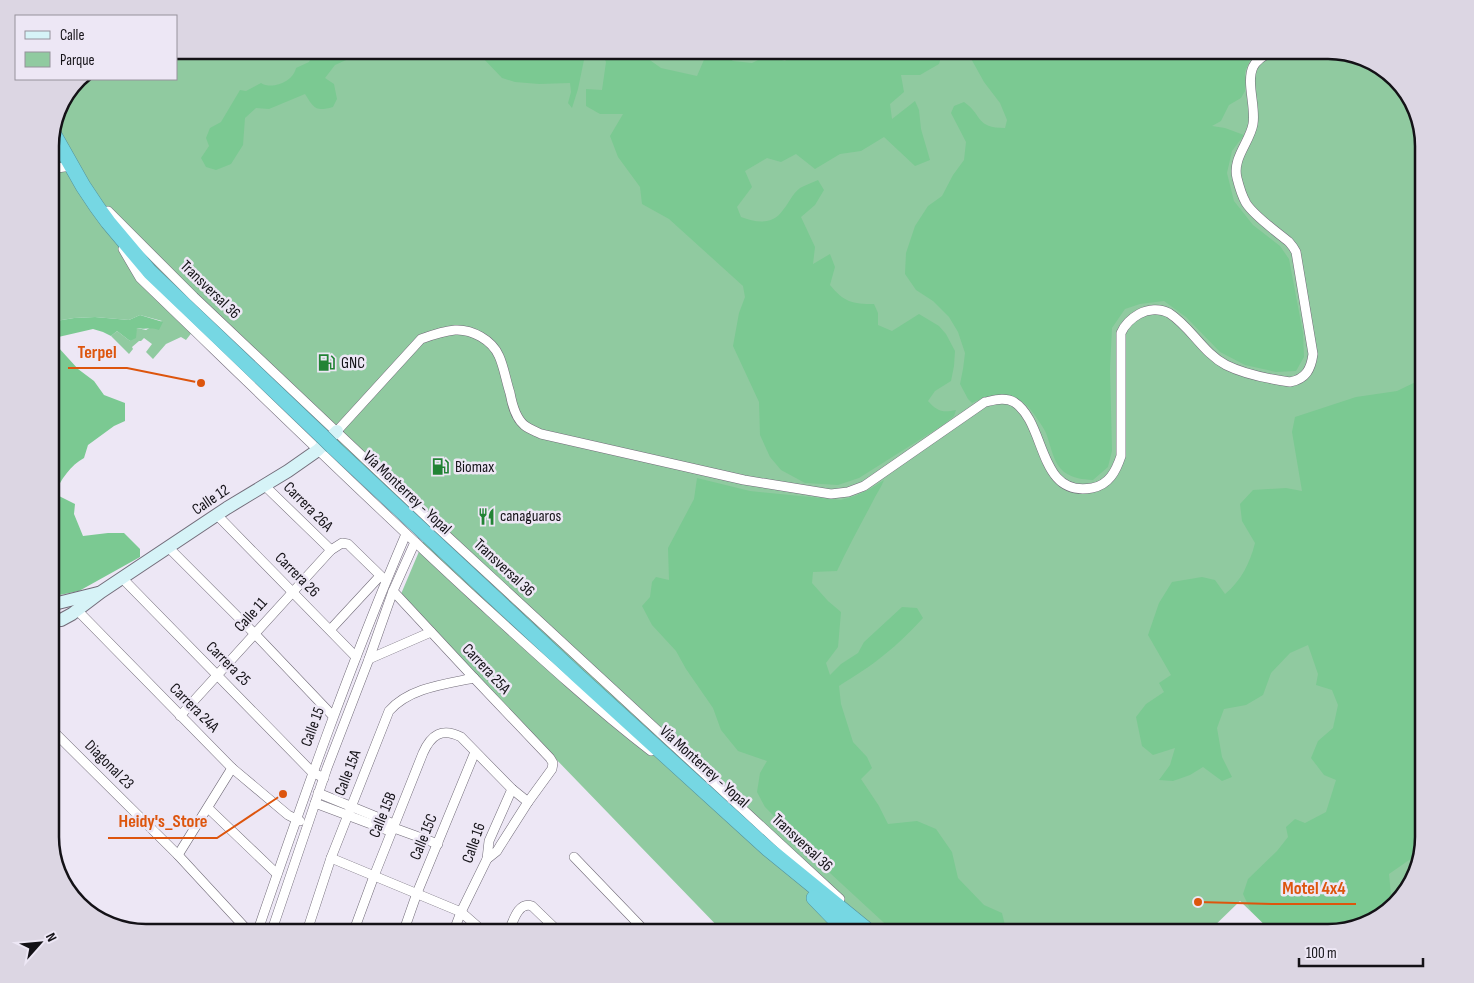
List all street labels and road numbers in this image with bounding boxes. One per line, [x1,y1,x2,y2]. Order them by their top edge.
street label: Transversal 36 [176,257,244,323]
street label: Vía Monterrey - Yopal [359,447,455,539]
street label: Carrera 26A [279,478,337,536]
street label: Calle 12 [189,481,233,519]
street label: Transversal 36 [470,535,538,601]
street label: Carrera 26 [271,549,323,601]
street label: Calle 11 [231,594,272,636]
street label: Carrera 25 [202,638,254,690]
street label: Carrera 25A [458,640,514,698]
street label: Carrera 24A [165,679,223,737]
street label: Calle 15 [297,705,329,749]
street label: Vía Monterrey - Yopal [655,722,753,812]
street label: Diagonal 23 [80,736,138,794]
street label: Calle 15A [331,747,365,799]
street label: Calle 15B [365,789,401,841]
street label: Transversal 36 [768,810,836,876]
street label: Calle 15C [406,811,442,863]
street label: Calle 16 [458,820,490,866]

